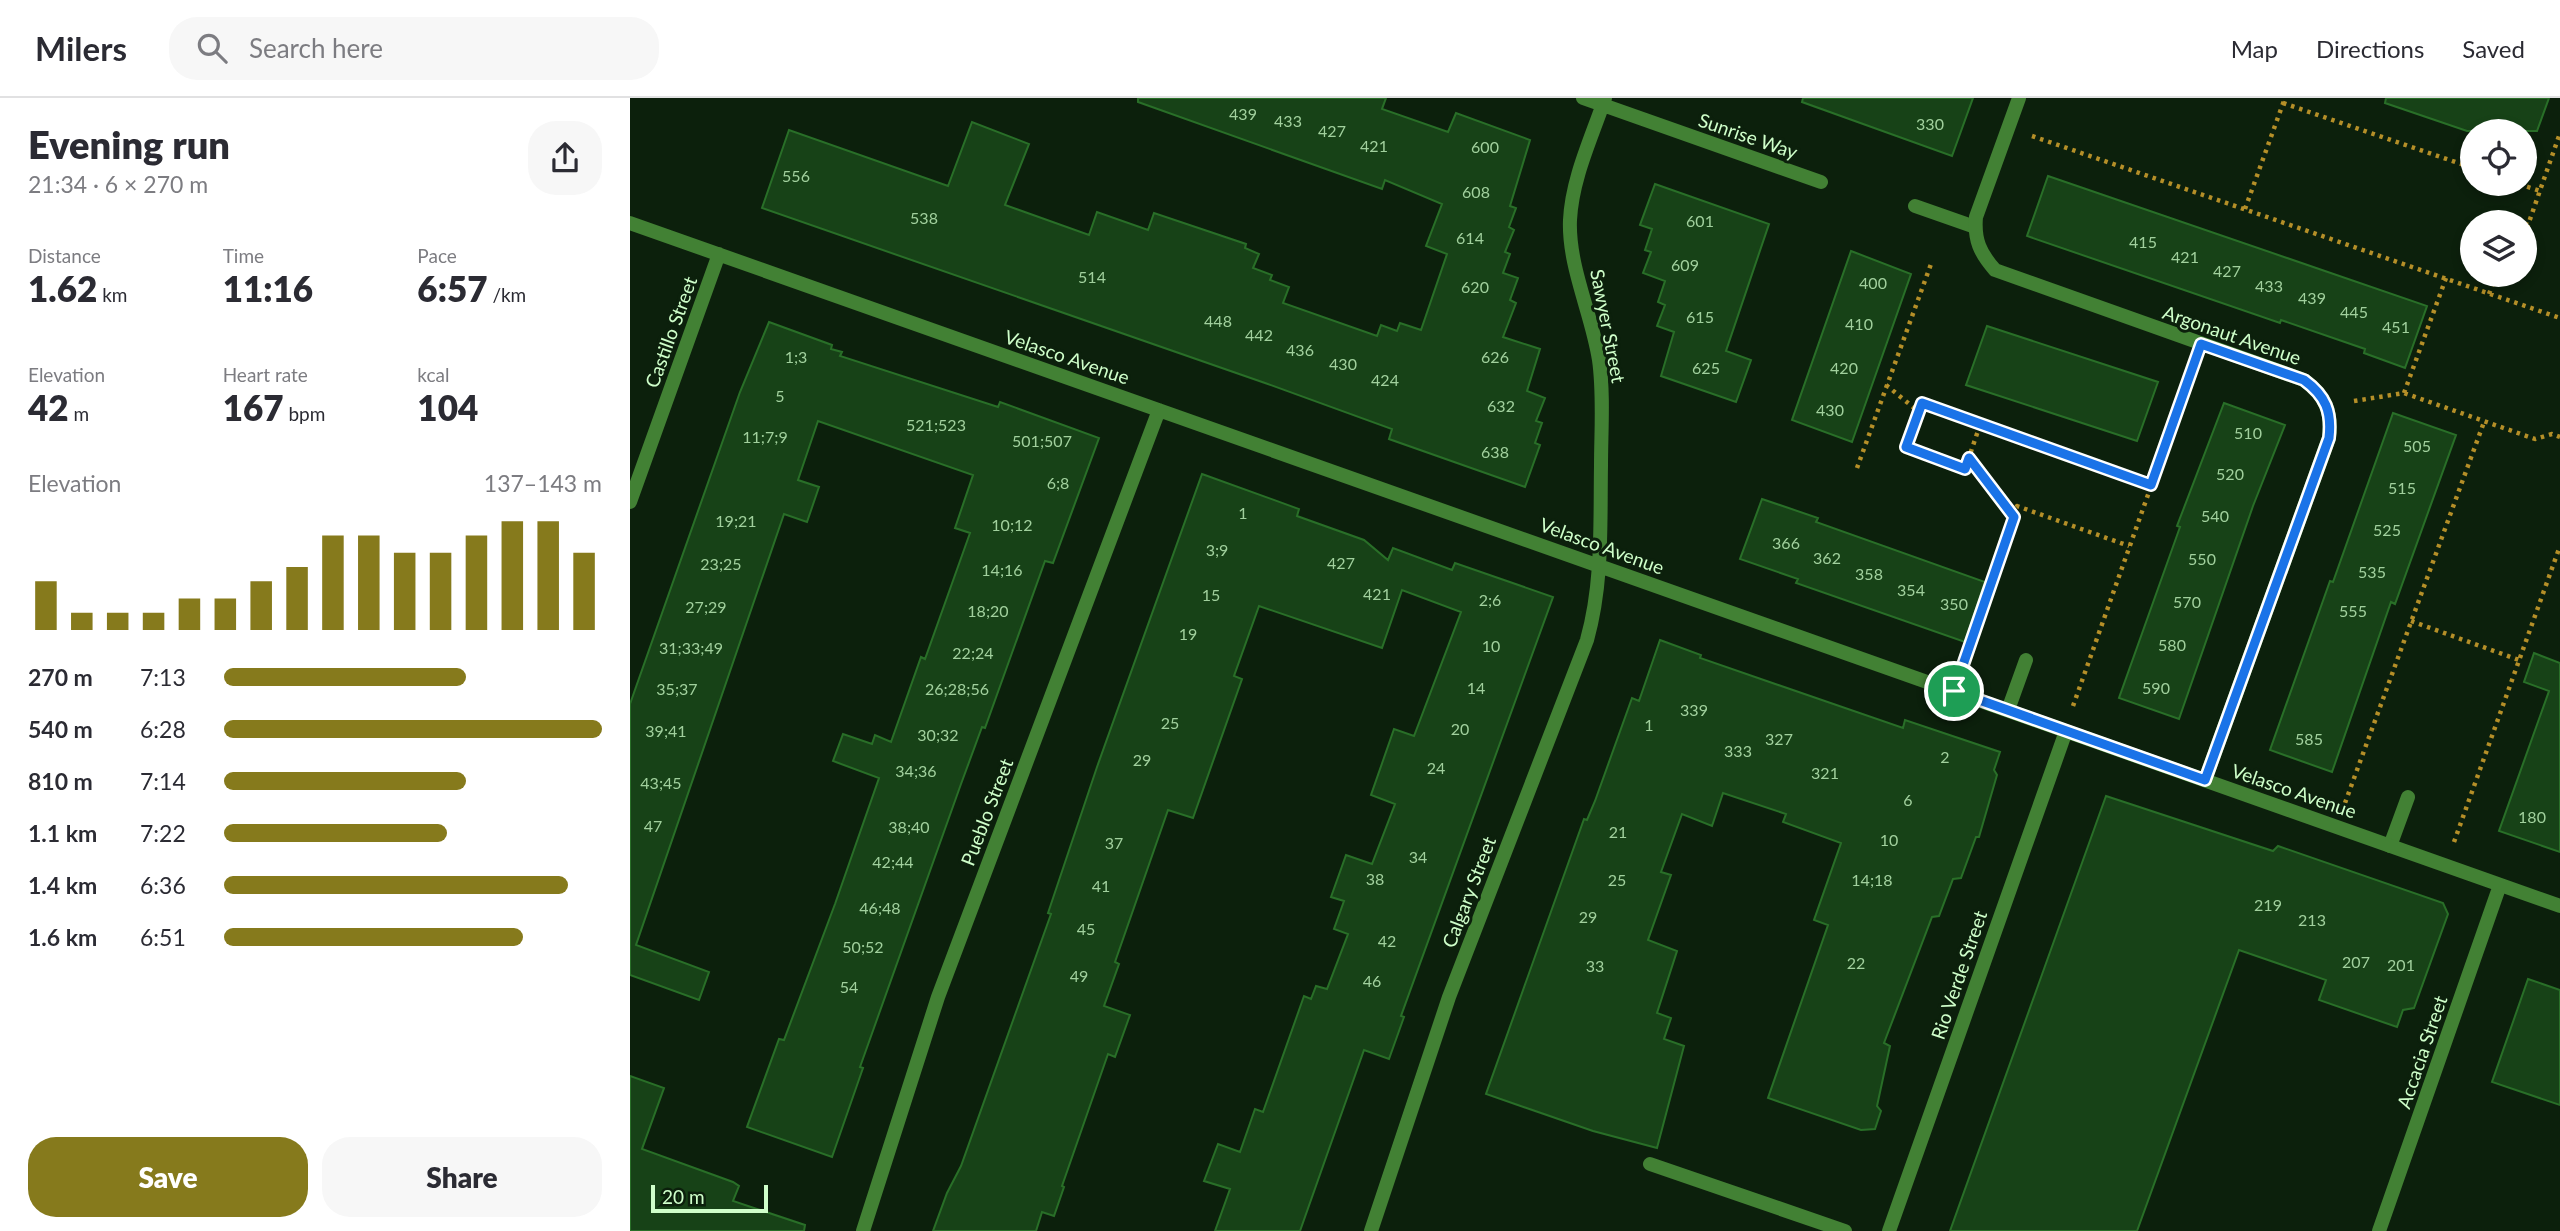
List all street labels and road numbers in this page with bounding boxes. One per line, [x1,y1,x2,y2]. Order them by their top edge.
street label: Sunrise Way [1696,108,1801,163]
street label: Sawyer Street [1586,267,1631,385]
street label: Castillo Street [640,273,701,391]
street label: Argonaut Avenue [2160,300,2304,369]
street label: Velasco Avenue [1002,324,1133,389]
street label: Velasco Avenue [1537,512,1667,579]
street label: Pueblo Street [956,755,1018,869]
street label: Velasco Avenue [2229,758,2360,823]
street label: Calgary Street [1437,833,1500,951]
street label: Rio Verde Street [1926,907,1991,1042]
street label: Accacia Street [2391,992,2452,1111]

